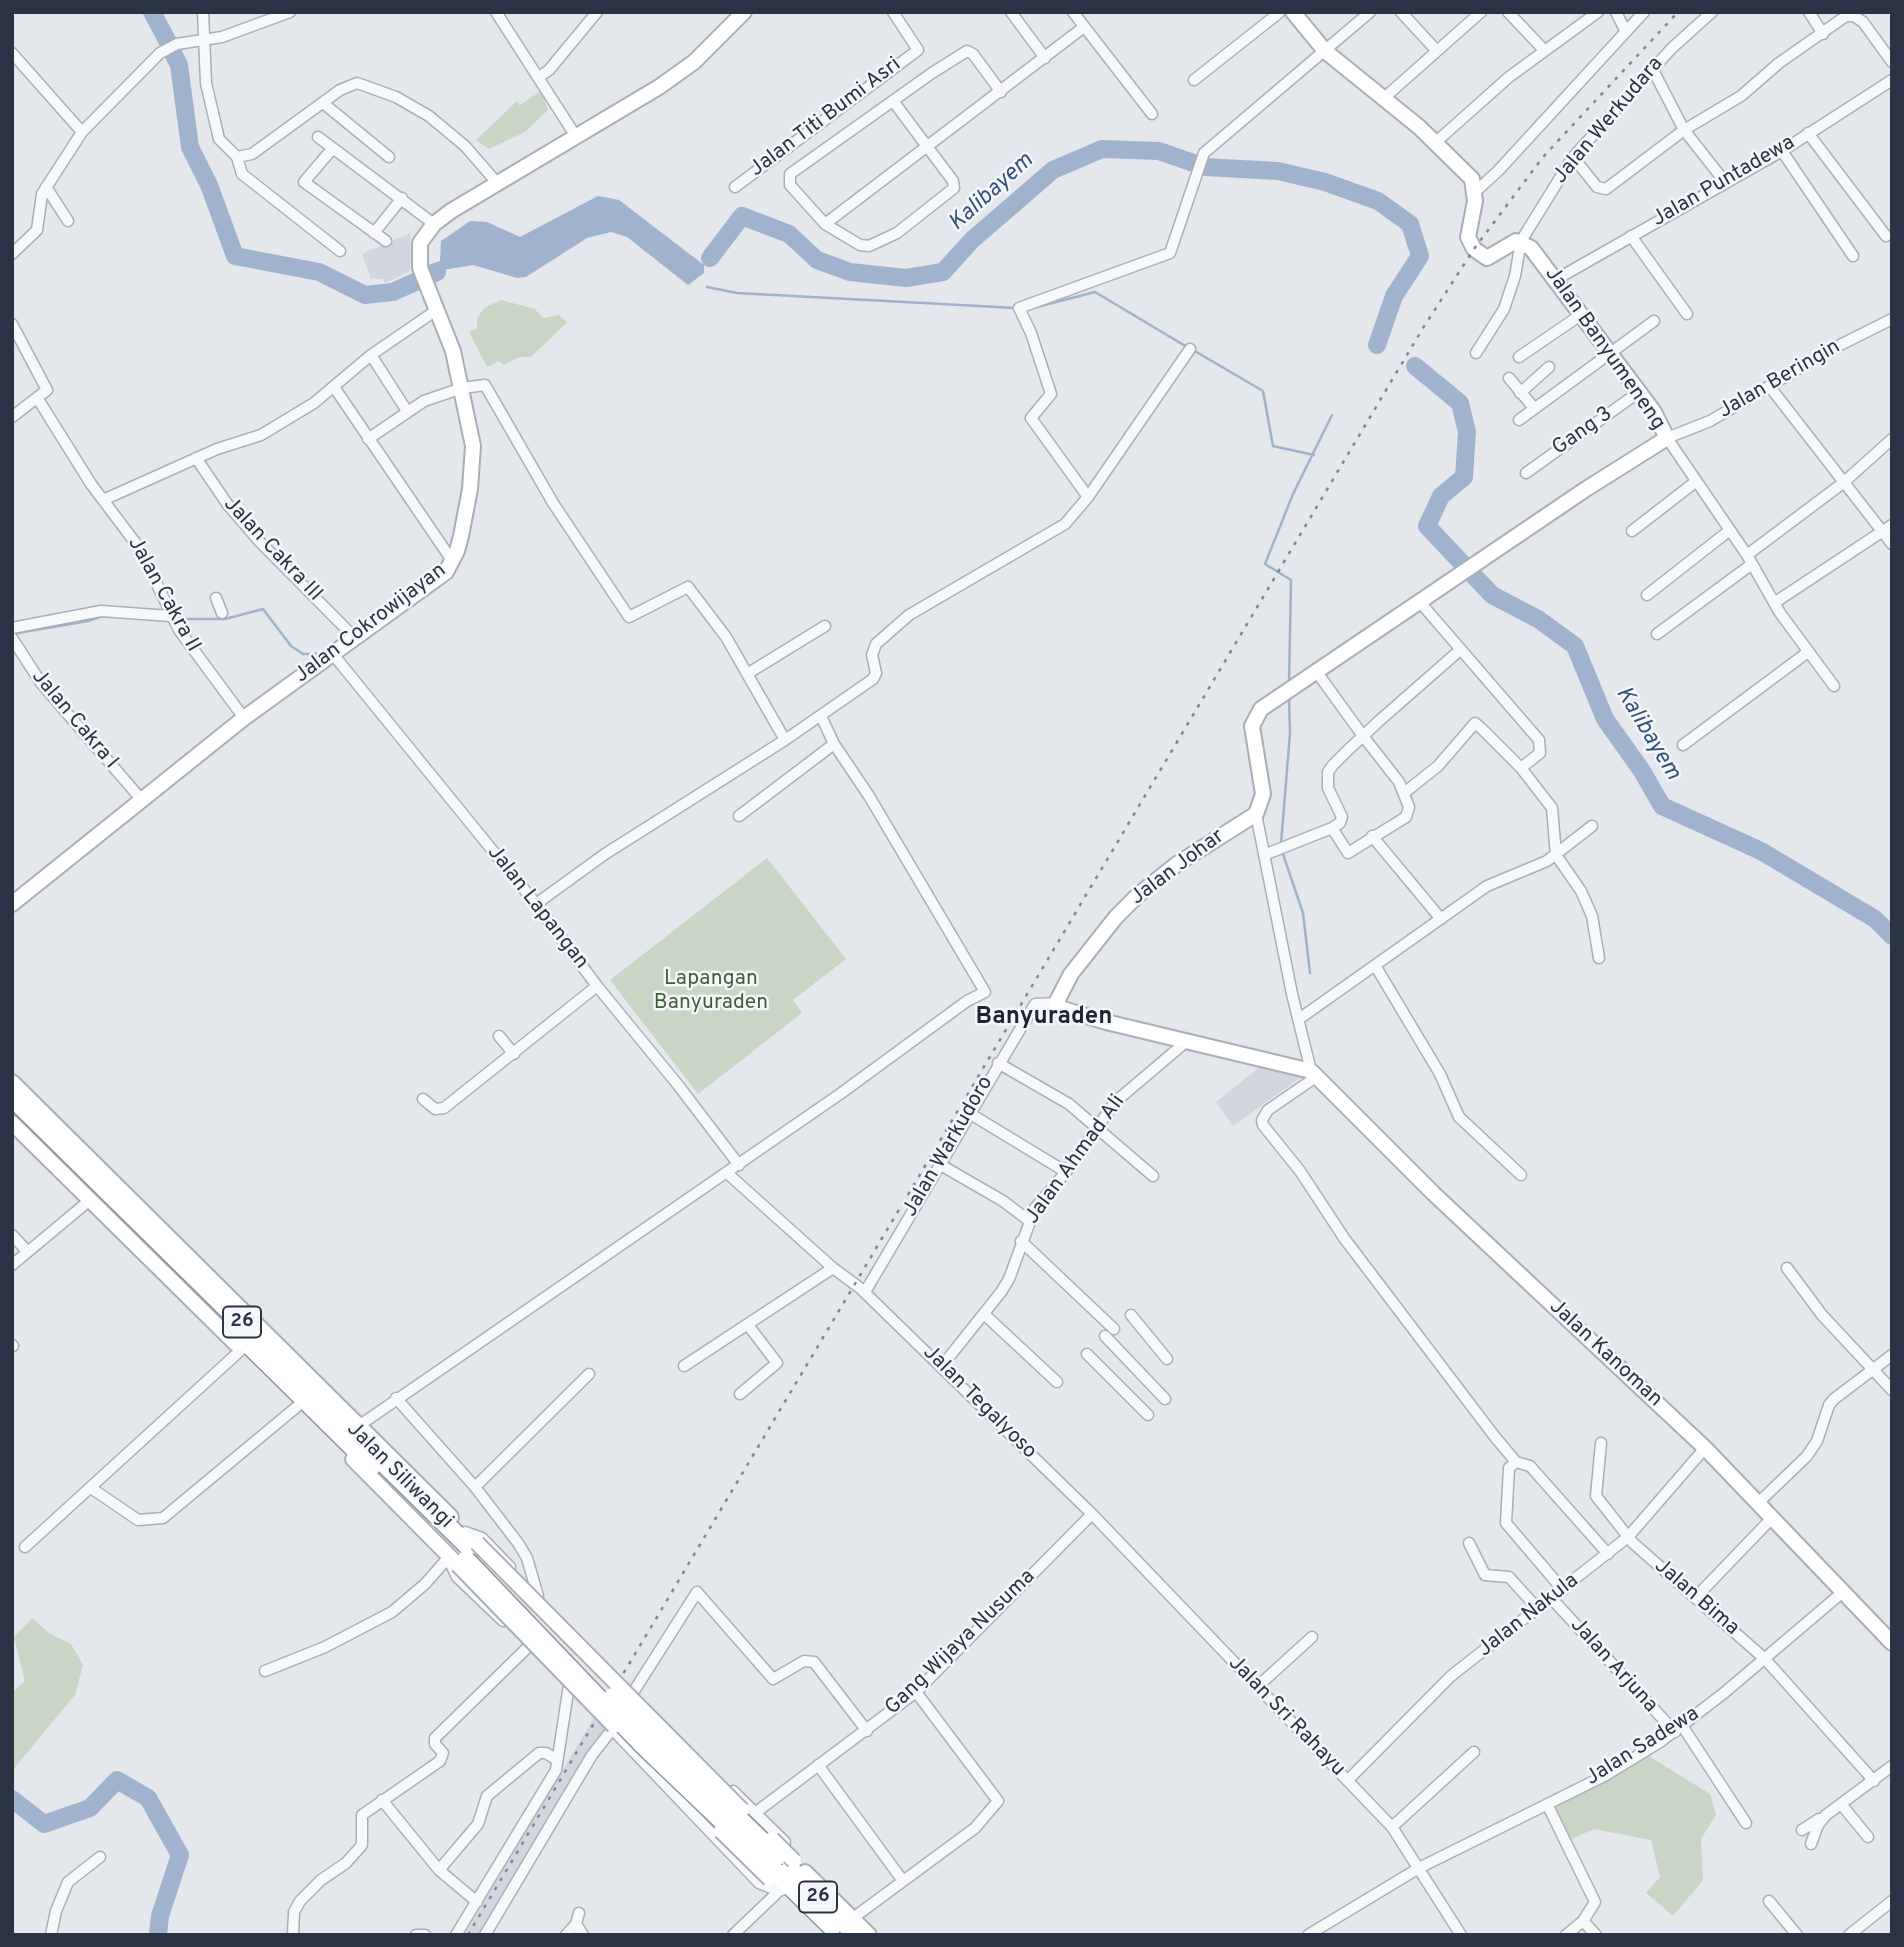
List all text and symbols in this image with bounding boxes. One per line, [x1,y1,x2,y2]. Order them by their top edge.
street label: Jalan Titi Bumi Asri [745,53,907,183]
street label: Jalan Werkudara [1549,53,1669,189]
street label: Jalan Puntadewa [1648,131,1800,233]
water label: Kalibayem [944,148,1040,238]
street label: Jalan Banyumeneng [1538,263,1670,435]
street label: Jalan Beringin [1715,335,1845,425]
street label: Gang 3 [1548,402,1618,462]
street label: Jalan Cakra III [217,493,327,607]
street label: Jalan Cakra II [121,533,205,657]
street label: Jalan Cokrowijayan [290,559,452,689]
street label: Jalan Cakra I [25,665,123,775]
water label: Kalibayem [1608,682,1686,786]
street label: Jalan Johar [1126,825,1230,911]
street label: Jalan Lapangan [481,841,593,975]
park label: Lapangan Banyuraden [654,967,768,1017]
district label: Banyuraden [976,1004,1112,1032]
street label: Jalan Warkudoro [899,1072,999,1222]
street label: Jalan Ahmad Ali [1021,1090,1131,1230]
street label: Jalan Kanoman [1543,1295,1667,1413]
road number: 26 [223,1306,261,1338]
street label: Jalan Tegalyoso [917,1341,1041,1465]
street label: Jalan Siliwangi [341,1418,457,1534]
street label: Jalan Bima [1648,1554,1744,1642]
street label: Gang Wijaya Nusuma [881,1565,1041,1721]
street label: Jalan Nakula [1474,1569,1584,1663]
street label: Jalan Arjuna [1564,1613,1662,1719]
street label: Jalan Sri Rahayu [1222,1652,1350,1782]
street label: Jalan Sadewa [1582,1702,1704,1792]
road number: 26 [799,1882,837,1912]

